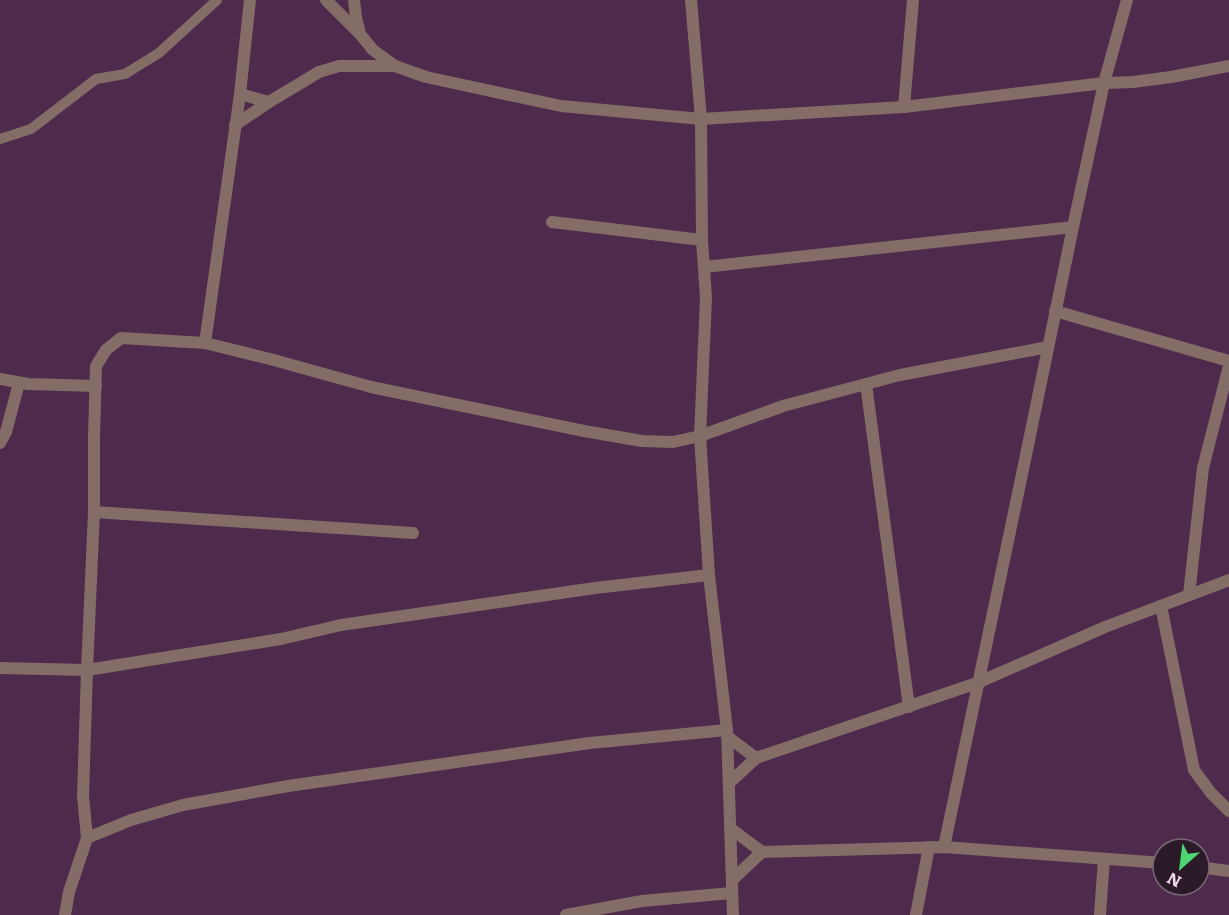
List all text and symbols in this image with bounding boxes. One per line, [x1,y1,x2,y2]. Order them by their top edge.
north arrow [1151,837,1211,897]
text: N [1162,867,1185,895]

